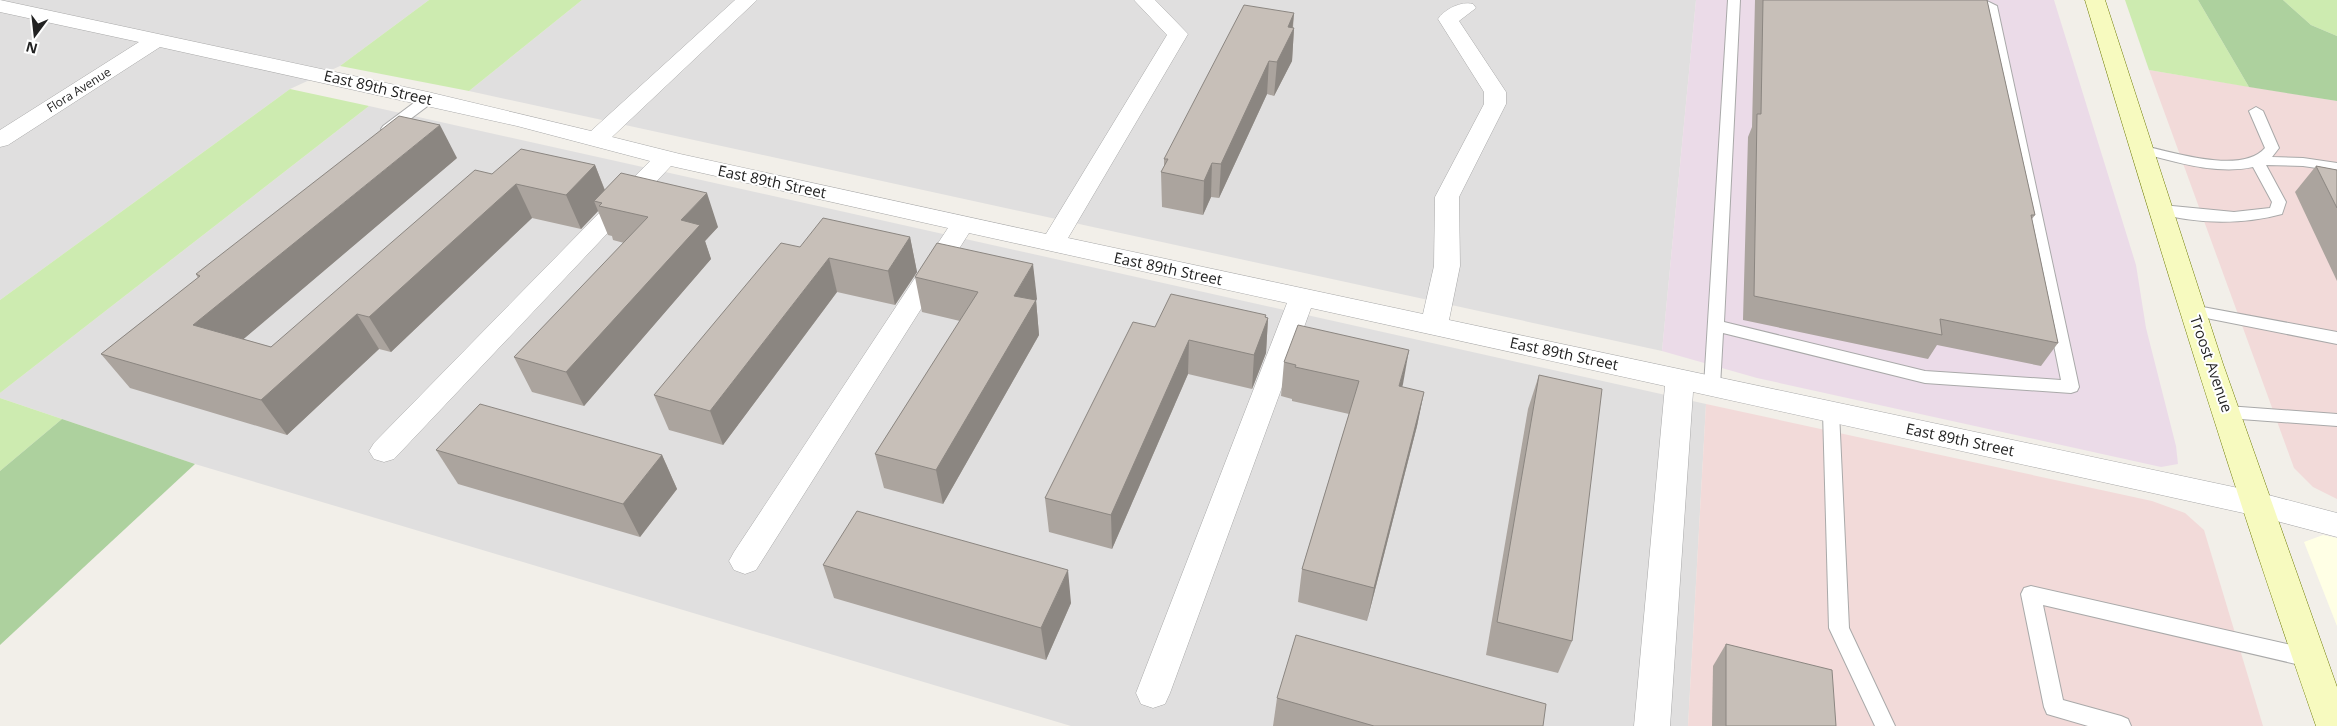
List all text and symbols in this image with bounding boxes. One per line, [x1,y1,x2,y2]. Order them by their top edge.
north arrow [10,10,60,60]
text: N [24,37,39,59]
street label: Flora Avenue [43,63,114,116]
street label: East 89th Street [322,65,434,109]
street label: East 89th Street [716,160,828,202]
street label: East 89th Street [1112,247,1224,289]
street label: Troost Avenue [2186,313,2238,415]
street label: East 89th Street [1508,332,1620,374]
street label: East 89th Street [1904,418,2016,460]

